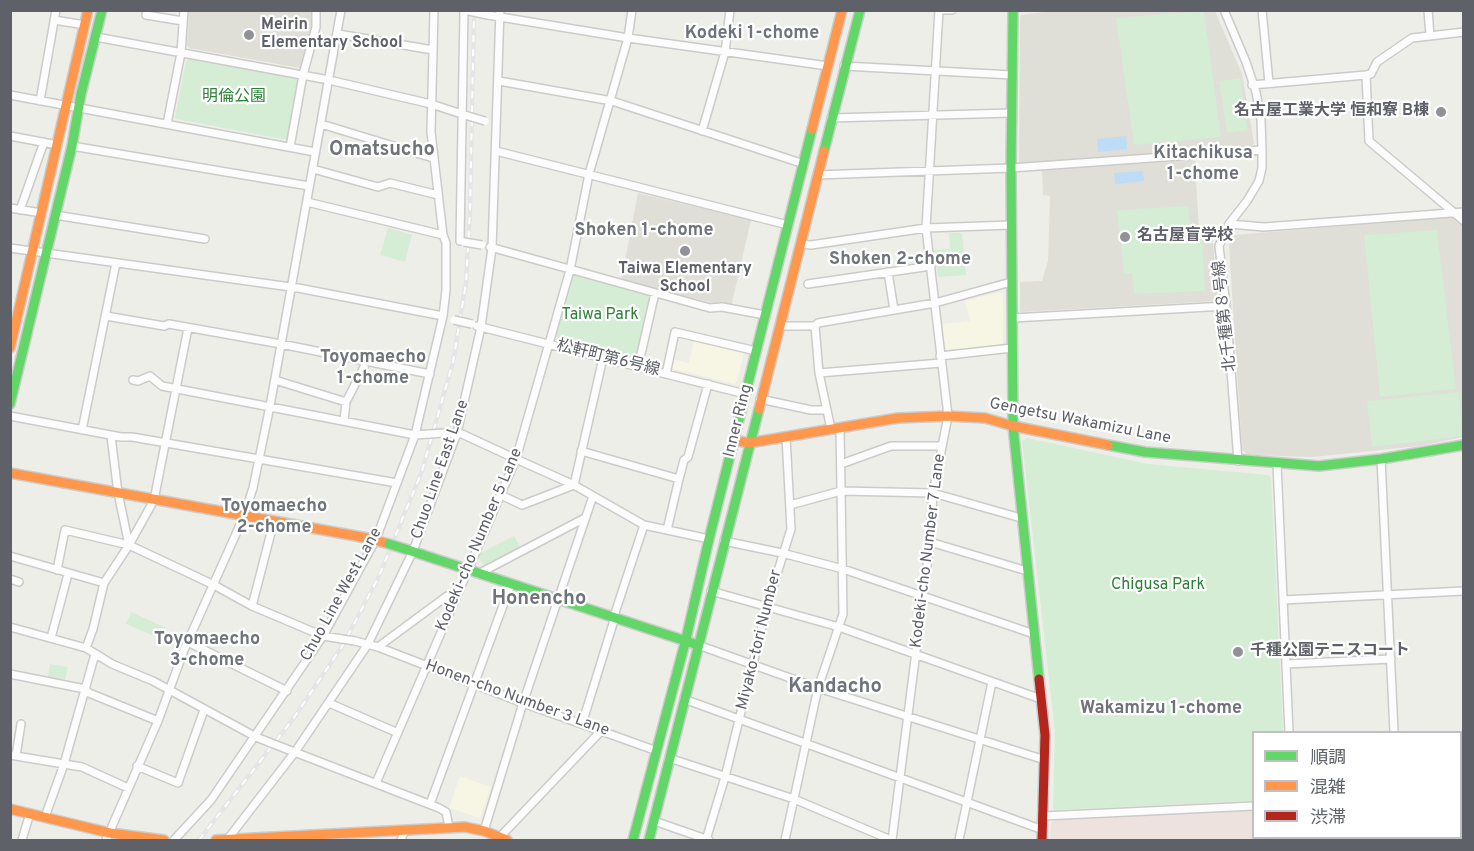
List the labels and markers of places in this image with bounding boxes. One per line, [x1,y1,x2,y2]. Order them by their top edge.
place label: Meirin Elementary School [261,16,403,54]
marker: Meirin Elementary School [242,28,256,42]
place label: 名古屋工業大学 恒和寮 B棟 [1234,102,1429,122]
marker: 名古屋工業大学 恒和寮 B棟 [1434,105,1448,119]
place label: 名古屋盲学校 [1137,227,1233,247]
marker: 名古屋盲学校 [1118,230,1132,244]
marker: Taiwa Elementary School [678,244,692,258]
place label: Taiwa Elementary School [618,260,752,298]
place label: 千種公園テニスコート [1250,642,1410,662]
marker: 千種公園テニスコート [1231,645,1245,659]

